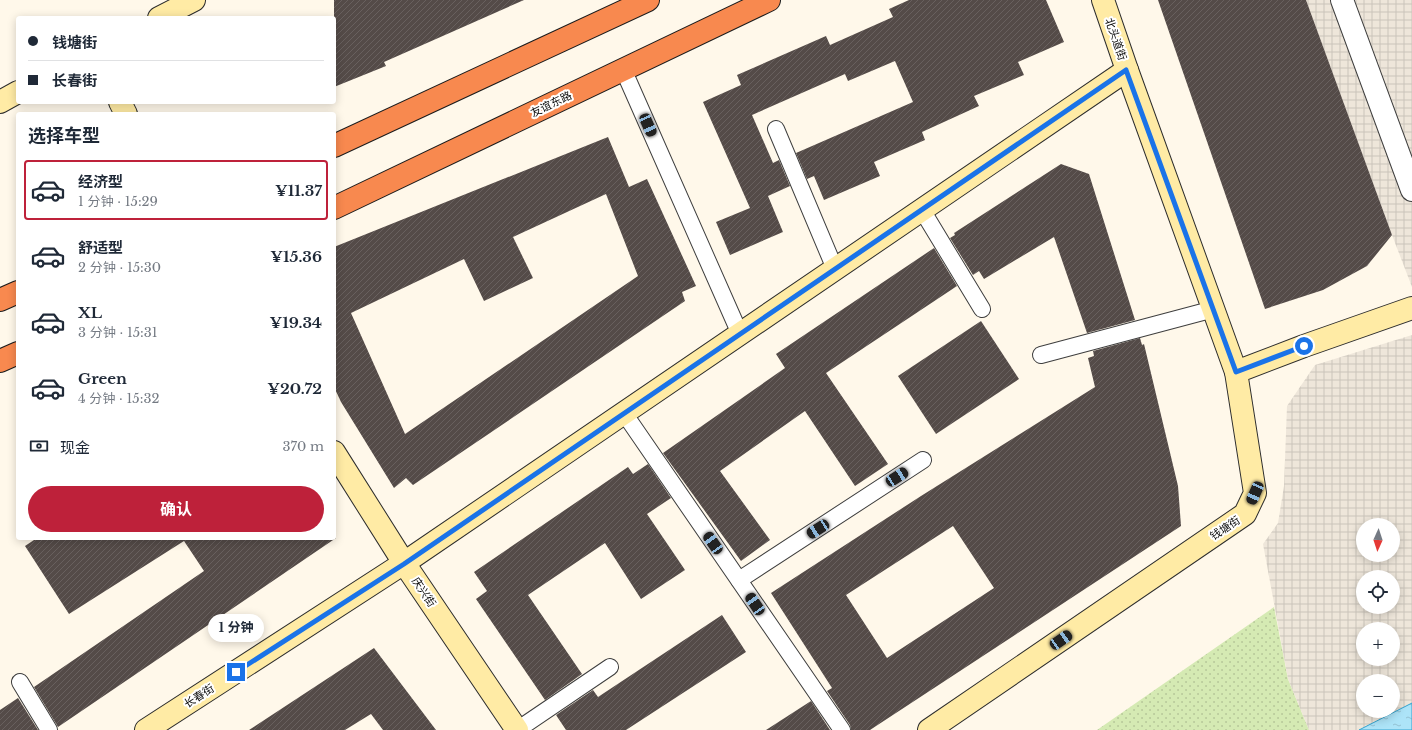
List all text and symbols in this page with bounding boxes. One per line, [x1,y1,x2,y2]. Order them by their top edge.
street label: 北头道街 [1102,16,1130,62]
text: 钱塘街 [52,33,97,52]
text: 长春街 [52,71,97,90]
street label: 友谊东路 [528,88,574,120]
car [638,112,658,138]
text: 选择车型 [28,125,100,147]
icon: car [30,172,66,208]
text: 经济型 [78,172,123,191]
text: ¥11.37 [275,181,322,200]
text: 1 分钟 · 15:29 [78,193,158,210]
icon: car [30,238,66,274]
text: 舒适型 [78,238,123,257]
text: ¥15.36 [270,247,322,266]
text: 2 分钟 · 15:30 [78,259,161,276]
text: XL [78,303,102,322]
icon: car [30,304,66,340]
text: ¥19.34 [270,313,322,332]
text: 3 分钟 · 15:31 [78,324,158,341]
route start [1295,337,1313,355]
text: Green [78,369,127,388]
icon: car [30,370,66,406]
text: ¥20.72 [267,379,322,398]
text: 4 分钟 · 15:32 [78,390,159,407]
icon: cash [28,435,50,457]
text: 现金 [60,438,90,457]
text: 370 m [283,438,324,455]
car [884,465,910,489]
car [1245,480,1265,506]
button: 确认 [28,486,324,532]
street label: 钱塘街 [1207,513,1243,543]
car [805,517,831,541]
north arrow [1356,518,1400,562]
map controls [1356,518,1400,718]
car [701,530,725,556]
button: locate [1356,570,1400,614]
street label: 庆兴街 [409,574,439,610]
car [743,591,767,617]
callout: 1 分钟 [208,614,264,642]
text: 1 分钟 [218,619,254,636]
button: + [1356,622,1400,666]
car [1048,628,1074,652]
route end [227,663,245,681]
button: − [1356,674,1400,718]
street label: 长春街 [181,681,217,711]

